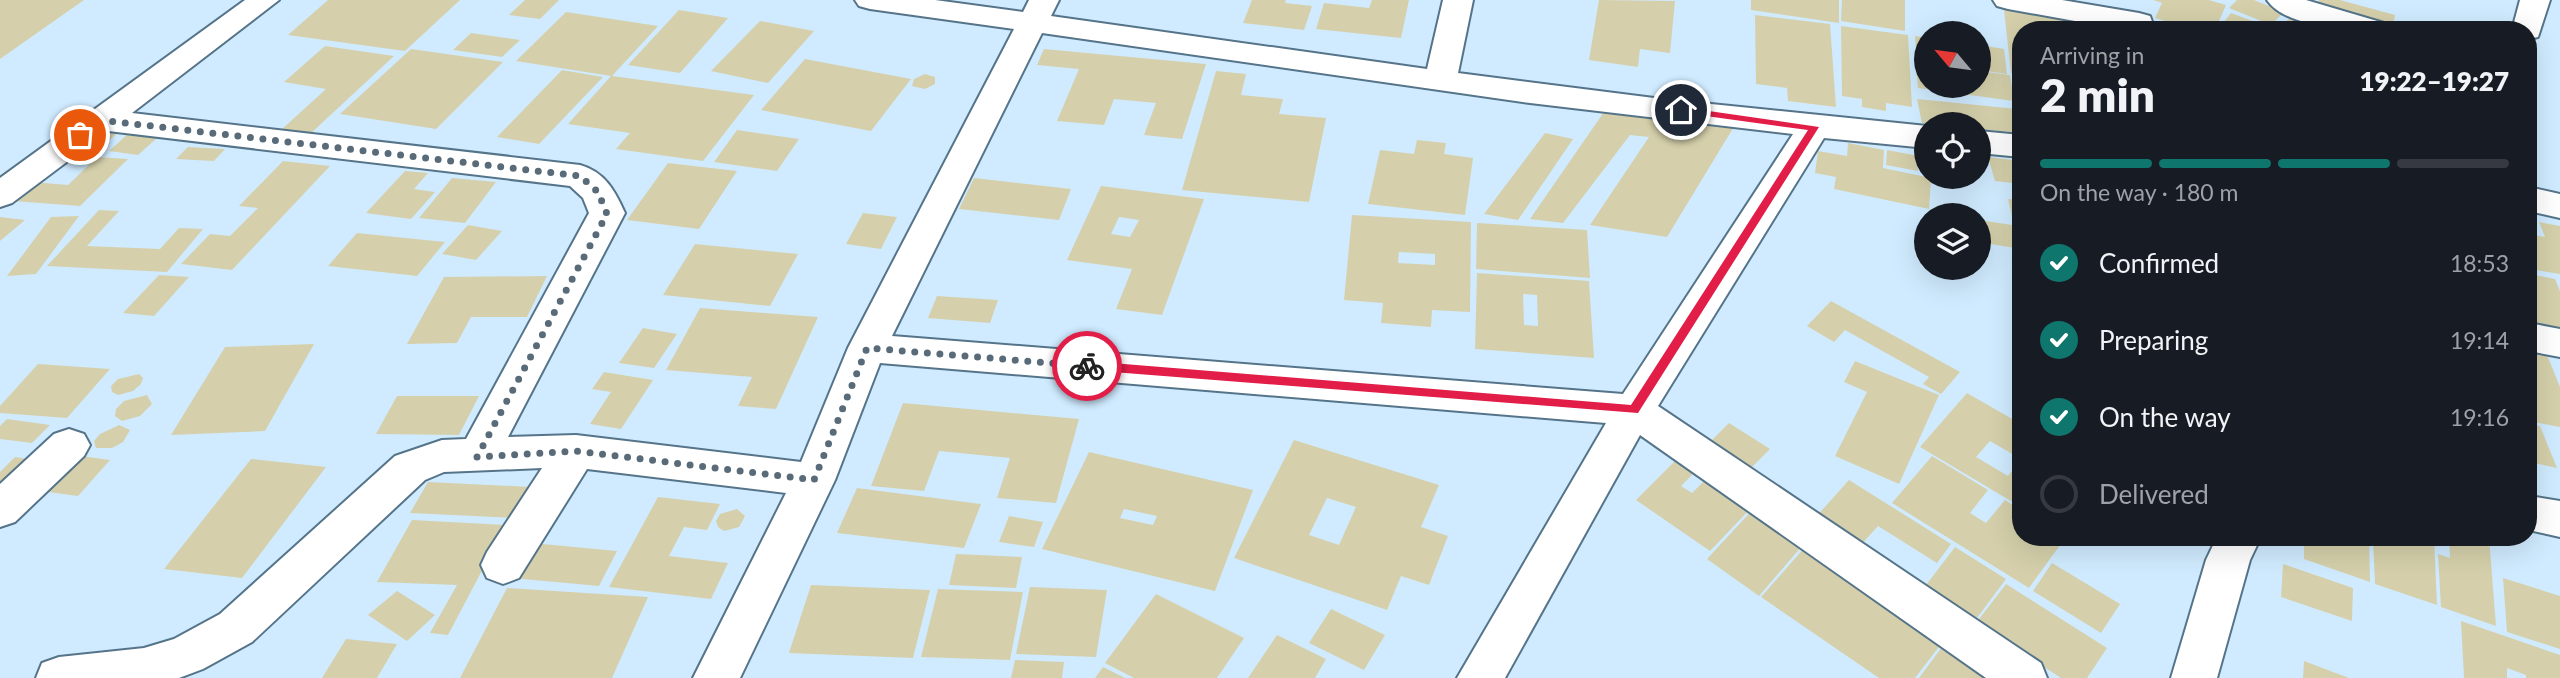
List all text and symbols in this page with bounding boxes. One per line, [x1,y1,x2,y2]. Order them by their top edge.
north arrow [1914,21,1992,98]
map controls [1914,21,1991,280]
text: Arriving in [2040,41,2144,69]
text: 19:22–19:27 [2359,65,2509,97]
text: 2 min [2040,67,2155,122]
pin [1651,80,1711,140]
icon: home [1662,91,1700,129]
pin [50,105,110,165]
button: locate [1914,112,1991,189]
icon: bag [61,116,99,154]
text: On the way · 180 m [2040,178,2239,206]
button: layers [1914,203,1991,280]
icon: check [2040,244,2078,282]
text: Confirmed [2099,247,2219,279]
text: 18:53 [2450,249,2509,277]
icon: check [2040,321,2078,359]
text: Preparing [2099,324,2208,356]
text: 19:14 [2450,326,2509,354]
courier [1052,331,1122,401]
icon: bike [1068,347,1106,385]
icon: check [2040,398,2078,436]
text: On the way [2099,401,2231,433]
text: 19:16 [2450,403,2509,431]
text: Delivered [2099,478,2209,510]

